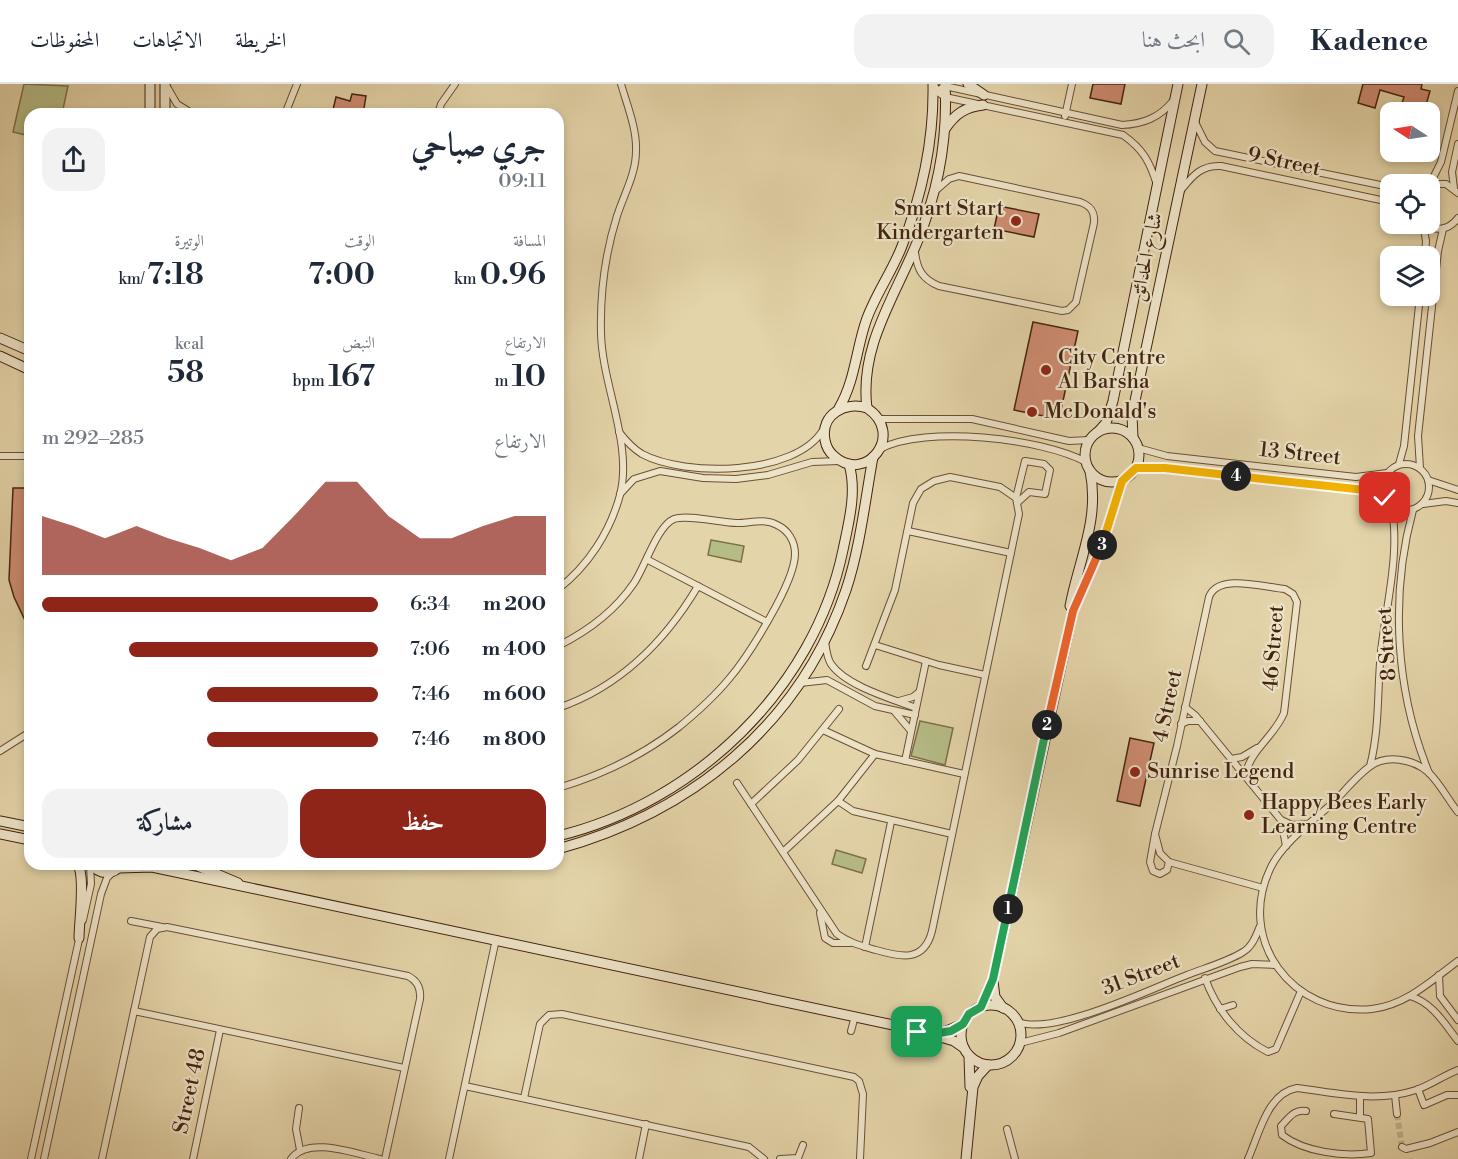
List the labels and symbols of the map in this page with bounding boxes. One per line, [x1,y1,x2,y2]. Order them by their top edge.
north arrow [1380,102,1440,162]
street label: 9 Street [1245,142,1323,183]
place label: Smart Start Kindergarten [876,196,1005,246]
street label: شارع الحدائق [1125,210,1173,304]
marker: Smart Start Kindergarten [1009,214,1023,228]
place label: City Centre Al Barsha [1057,345,1166,395]
marker: City Centre Al Barsha [1039,363,1053,377]
place label: McDonald's [1044,399,1156,425]
marker: McDonald's [1025,405,1039,419]
street label: 13 Street [1258,437,1343,471]
pin: 4 [1221,461,1251,491]
pin [1359,472,1410,523]
pin: 3 [1087,530,1117,560]
street label: 46 Street [1258,603,1290,692]
street label: 8 Street [1371,606,1403,682]
street label: 4 Street [1148,667,1189,745]
pin: 2 [1032,710,1062,740]
place label: Sunrise Legend [1147,759,1294,785]
marker: Sunrise Legend [1128,765,1142,779]
place label: Happy Bees Early Learning Centre [1261,790,1428,840]
marker: Happy Bees Early Learning Centre [1242,808,1256,822]
pin: 1 [993,894,1023,924]
street label: 31 Street [1098,948,1184,1002]
pin [891,1006,942,1057]
street label: Street 48 [168,1046,212,1136]

